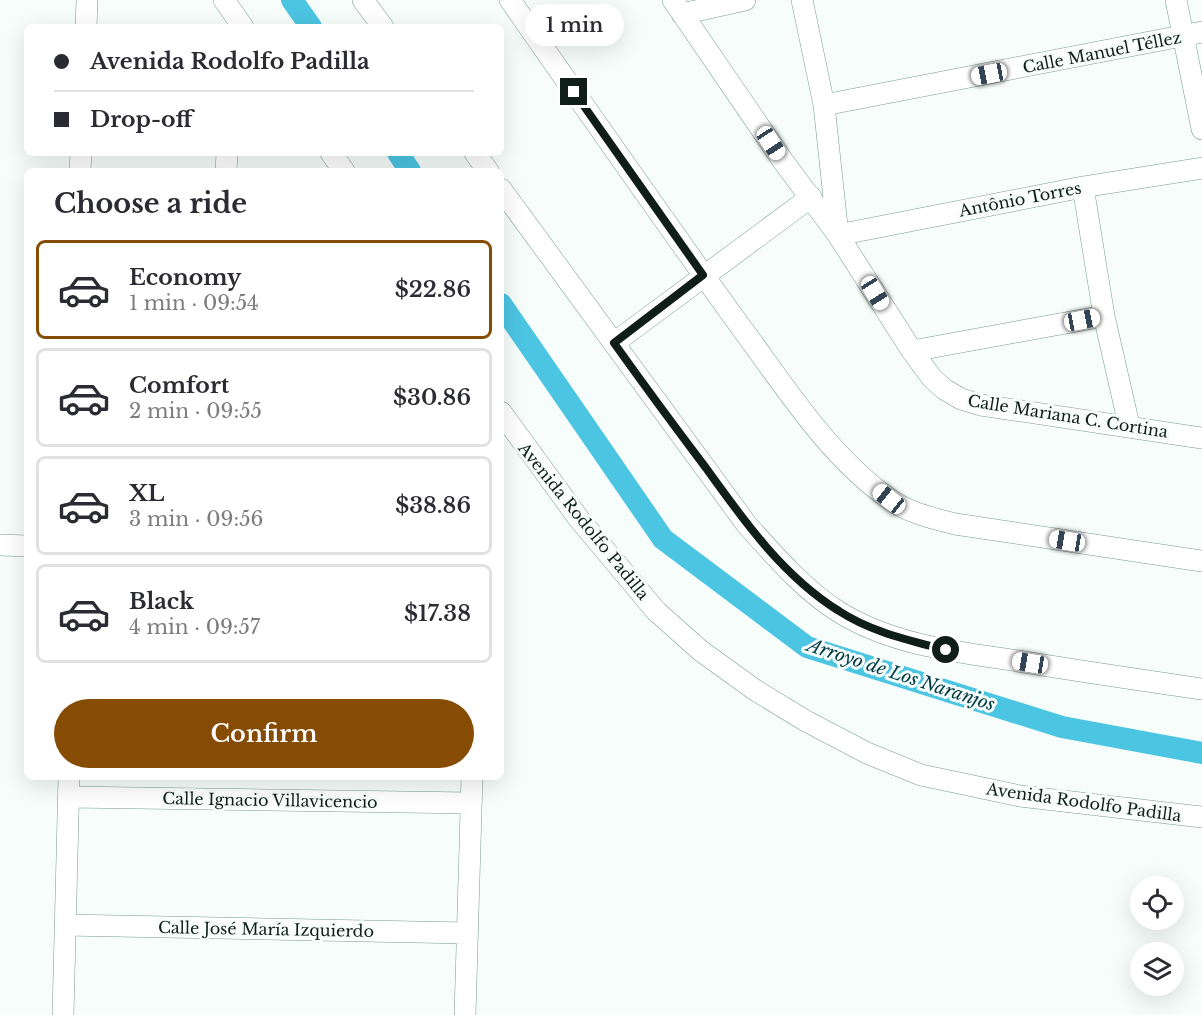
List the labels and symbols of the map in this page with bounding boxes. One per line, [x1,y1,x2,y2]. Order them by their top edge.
callout: 1 min [524,5,624,47]
street label: Calle Manuel Téllez [1021,27,1183,77]
car [970,62,1008,86]
route end [560,78,587,105]
car [754,123,788,163]
street label: Antônio Torres [956,177,1083,221]
car [858,273,892,313]
car [1063,308,1101,332]
street label: Calle Mariana C. Cortina [966,390,1170,442]
street label: Avenida Rodolfo Padilla [514,438,654,604]
car [869,481,909,517]
car [1048,529,1086,553]
water label: Arroyo de Los Naranjos [803,634,998,716]
route start [932,636,959,663]
car [1011,651,1049,675]
street label: Avenida Rodolfo Padilla [984,778,1183,826]
street label: Calle Ignacio Villavicencio [162,788,378,812]
street label: Calle José María Izquierdo [158,917,374,941]

